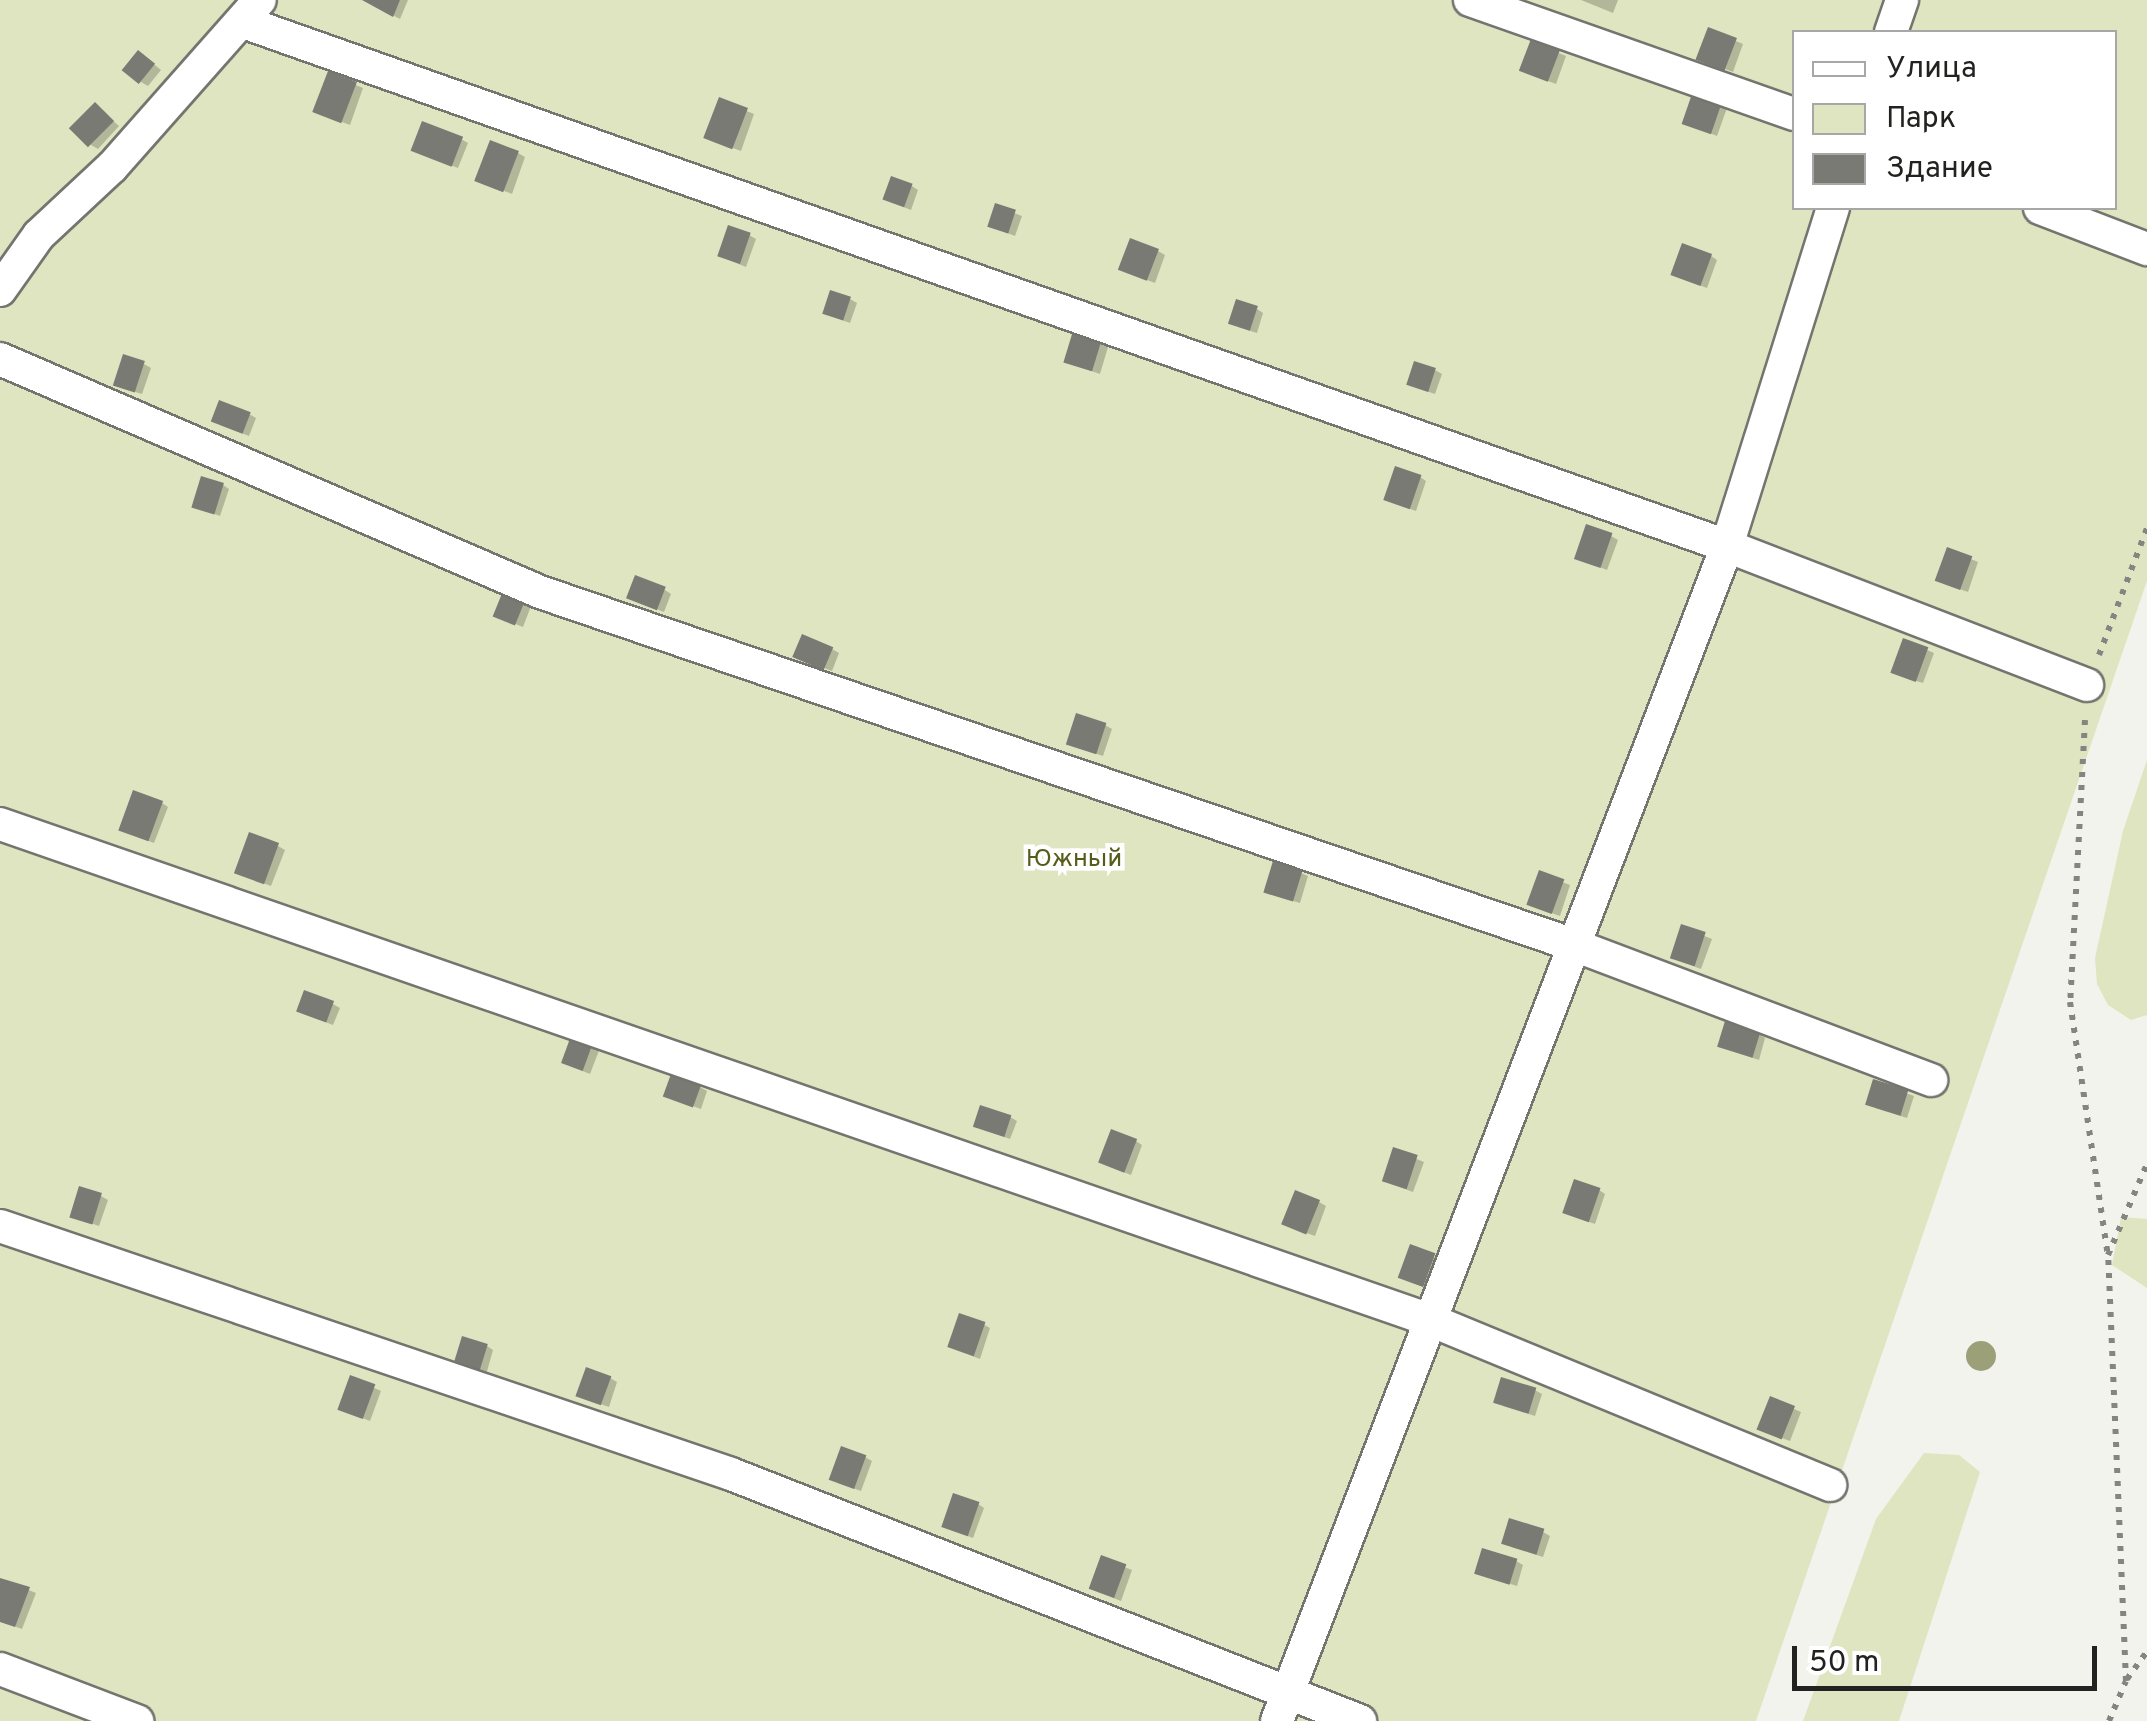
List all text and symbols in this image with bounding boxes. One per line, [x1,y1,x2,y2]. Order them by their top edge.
legend [1792,30,2117,210]
text: Улица [1886,51,1977,88]
text: Парк [1886,101,1956,138]
text: Здание [1886,151,1993,188]
park label: Южный [1026,845,1122,875]
scale bar [1797,1626,2102,1688]
text: 50 m [1809,1645,1879,1682]

